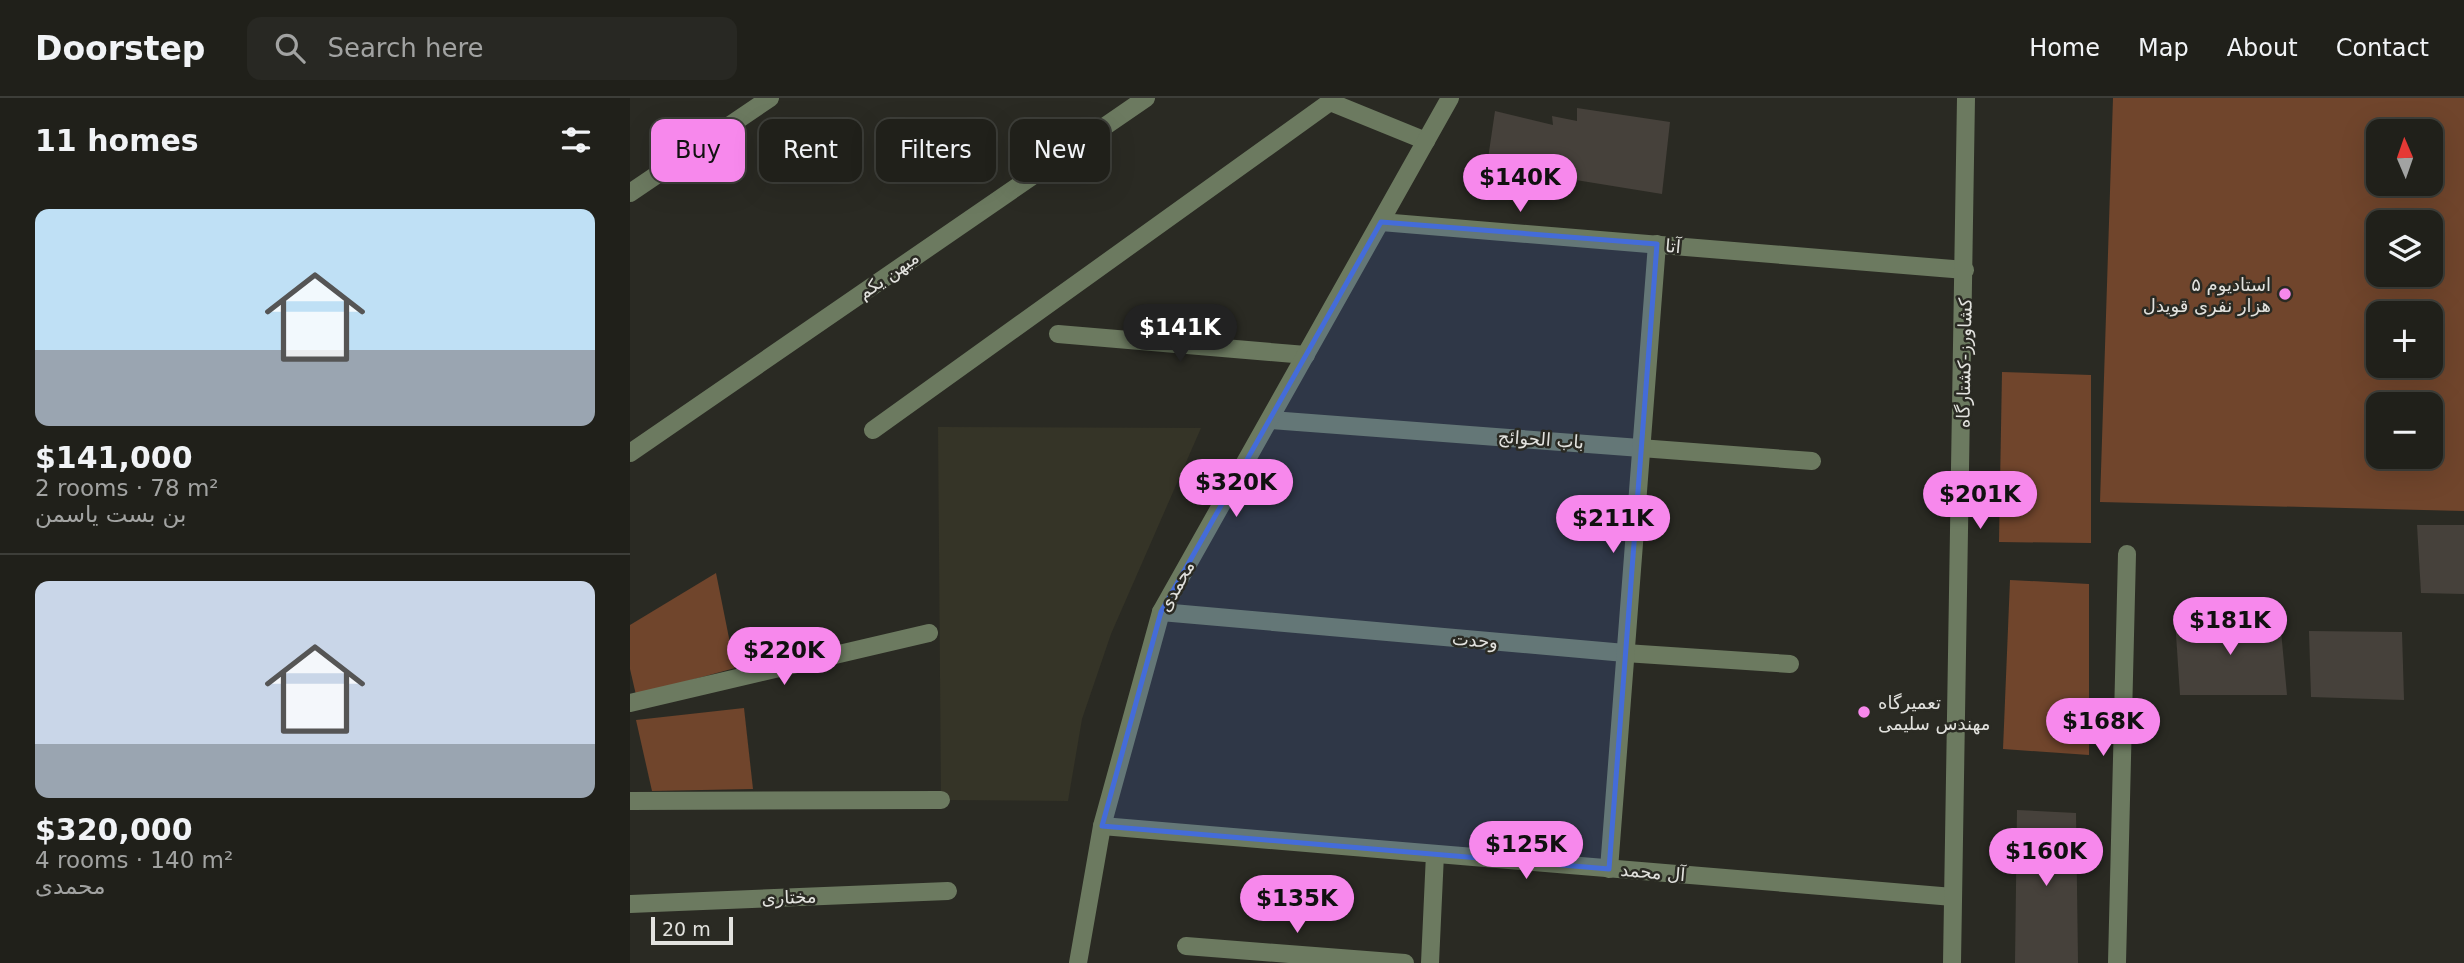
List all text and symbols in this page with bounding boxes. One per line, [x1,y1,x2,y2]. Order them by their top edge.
search box [247,17,737,80]
text: Doorstep [35,29,205,68]
icon: search [271,29,309,67]
text: Search here [327,33,484,63]
text: Home [2029,34,2100,62]
text: Map [2138,34,2189,62]
text: About [2227,34,2298,62]
text: Contact [2336,34,2429,62]
chip: Buy [651,119,745,182]
chip: Rent [759,119,862,182]
chip: Filters [876,119,996,182]
chip: New [1010,119,1110,182]
north arrow [2366,119,2443,196]
map controls [2366,119,2443,469]
icon: filters [557,121,595,159]
text: 11 homes [35,123,199,158]
pin: $140K [1471,155,1569,214]
text: $140K [1479,164,1561,190]
button: layers [2366,210,2443,287]
street label: آتا [1664,234,1683,257]
street label: میهن یکم [853,246,923,304]
icon: home [252,254,378,380]
place label: استادیوم ۵ هزار نفری قویدل [2143,274,2271,317]
marker: استادیوم ۵ هزار نفری قویدل [2277,286,2293,302]
street label: کشاورز-کشتارگاه [1952,297,1977,428]
button: + [2366,301,2443,378]
pin: $141K [1131,304,1229,364]
text: $141K [1139,314,1221,340]
button: − [2366,392,2443,469]
street label: باب الحوائج [1497,426,1585,453]
text: $141,000 [35,440,193,475]
pin: $320K [1187,460,1285,519]
text: $320K [1195,469,1277,495]
pin: $201K [1931,472,2029,531]
text: 2 rooms · 78 m² [35,475,219,501]
text: $201K [1939,481,2021,507]
pin: $211K [1564,496,1662,555]
text: بن بست یاسمن [35,501,187,527]
text: $211K [1572,505,1654,531]
street label: محمدی [1153,557,1199,615]
pin: $181K [2181,598,2279,657]
text: $181K [2189,607,2271,633]
icon: home [252,626,378,752]
pin: $220K [735,628,833,687]
street label: وحدت [1451,628,1499,653]
text: $220K [743,637,825,663]
place label: تعمیرگاه مهندس سلیمی [1878,692,1990,735]
pin: $168K [2054,698,2152,758]
marker: تعمیرگاه مهندس سلیمی [1856,704,1872,720]
text: $168K [2062,708,2144,734]
text: $320,000 [35,812,193,847]
pin: $125K [1477,822,1575,881]
pin: $160K [1997,828,2095,888]
text: $125K [1485,831,1567,857]
text: $160K [2005,838,2087,864]
text: 4 rooms · 140 m² [35,847,233,873]
street label: آل محمد [1620,858,1687,885]
text: محمدی [35,873,106,899]
pin: $135K [1248,876,1346,935]
text: $135K [1256,885,1338,911]
street label: مختاری [761,886,817,908]
scale bar [651,914,733,946]
text: 20 m [662,918,711,940]

